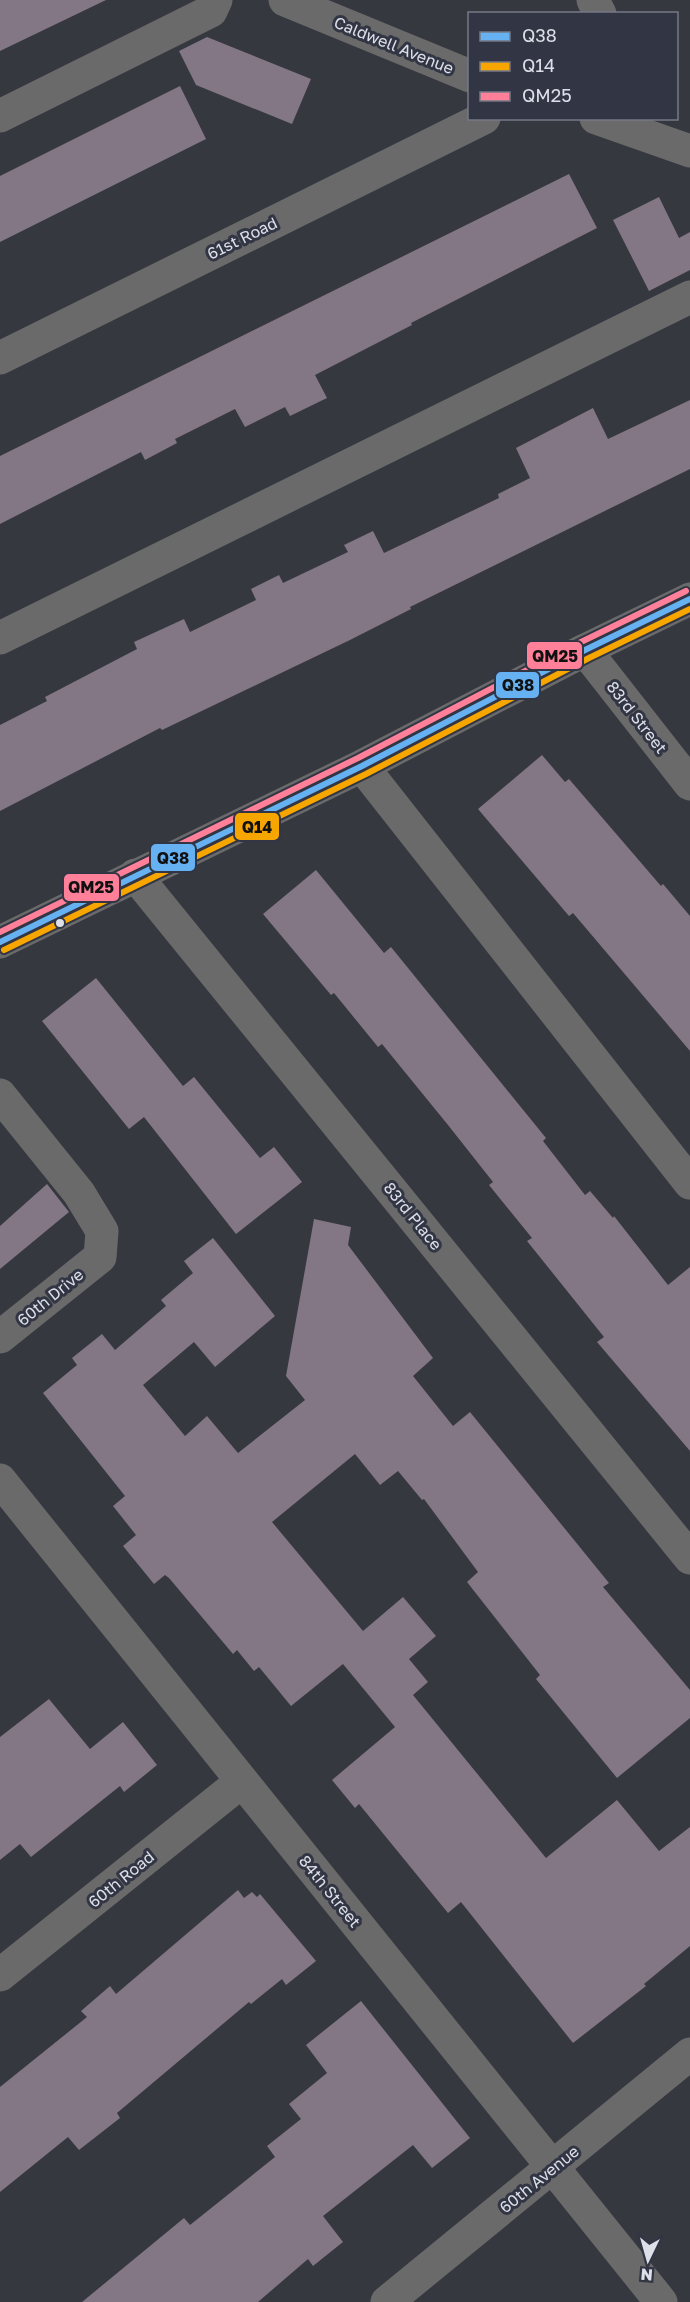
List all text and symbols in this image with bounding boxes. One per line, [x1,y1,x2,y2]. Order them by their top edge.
street label: Caldwell Avenue [331,12,457,78]
legend [468,12,678,120]
text: Q38 [522,24,557,46]
text: Q14 [522,54,555,76]
text: QM25 [522,84,572,106]
street label: 61st Road [204,212,280,264]
line badge: QM25 [526,641,583,670]
text: QM25 [532,646,578,666]
line badge: Q38 [495,671,540,699]
text: Q38 [502,675,534,695]
street label: 83rd Street [603,677,671,757]
line badge: Q14 [234,812,280,841]
text: Q14 [242,817,272,837]
line badge: Q38 [150,843,196,872]
text: Q38 [157,848,189,868]
line badge: QM25 [63,873,120,902]
text: QM25 [68,877,114,897]
unlabelled marker [54,917,66,929]
street label: 83rd Place [380,1178,446,1254]
street label: 60th Drive [13,1264,87,1330]
street label: 60th Road [84,1846,158,1912]
street label: 84th Street [295,1851,365,1931]
street label: 60th Avenue [495,2141,583,2217]
north arrow [618,2230,678,2290]
text: N [640,2264,654,2285]

